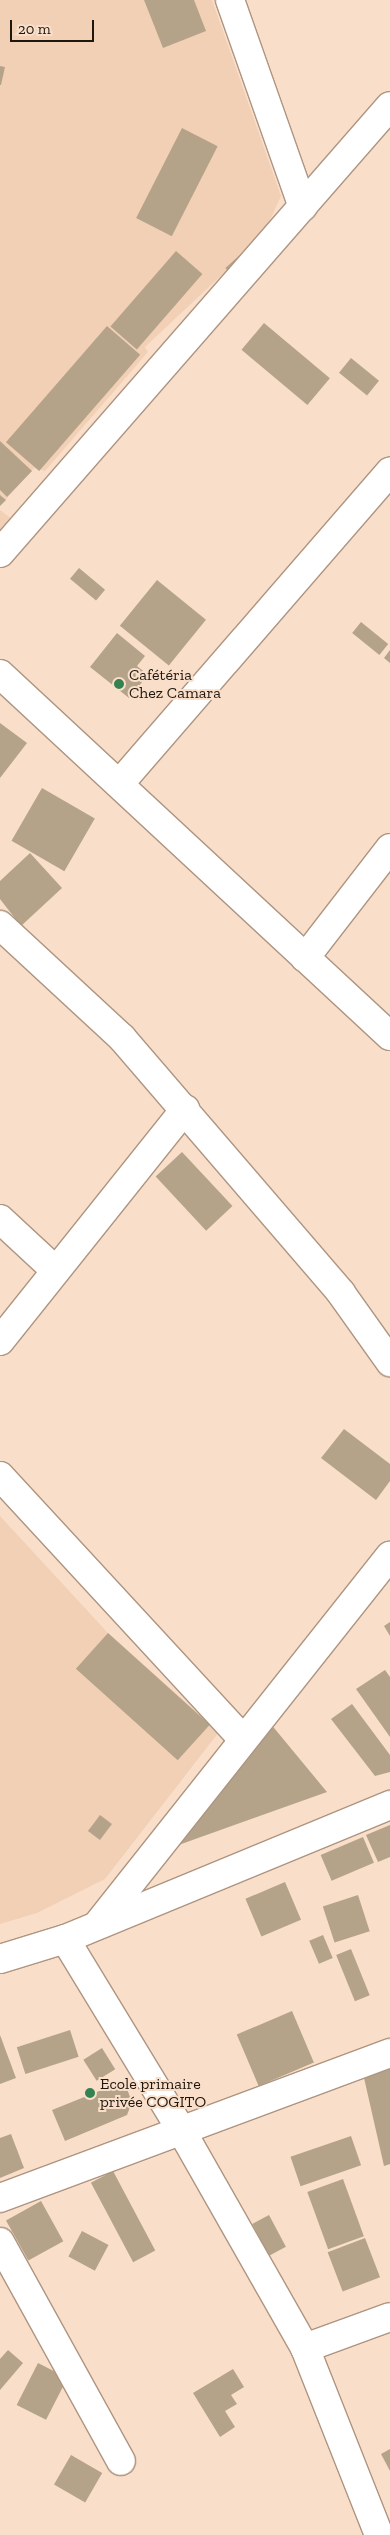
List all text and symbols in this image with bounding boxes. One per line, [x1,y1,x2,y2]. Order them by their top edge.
scale bar [12,10,96,42]
text: 20 m [18,20,51,38]
place label: Cafétéria Chez Camara [129,665,221,703]
marker: Cafétéria Chez Camara [113,678,125,690]
place label: Ecole primaire privée COGITO [100,2074,206,2112]
marker: Ecole primaire privée COGITO [84,2087,96,2099]

